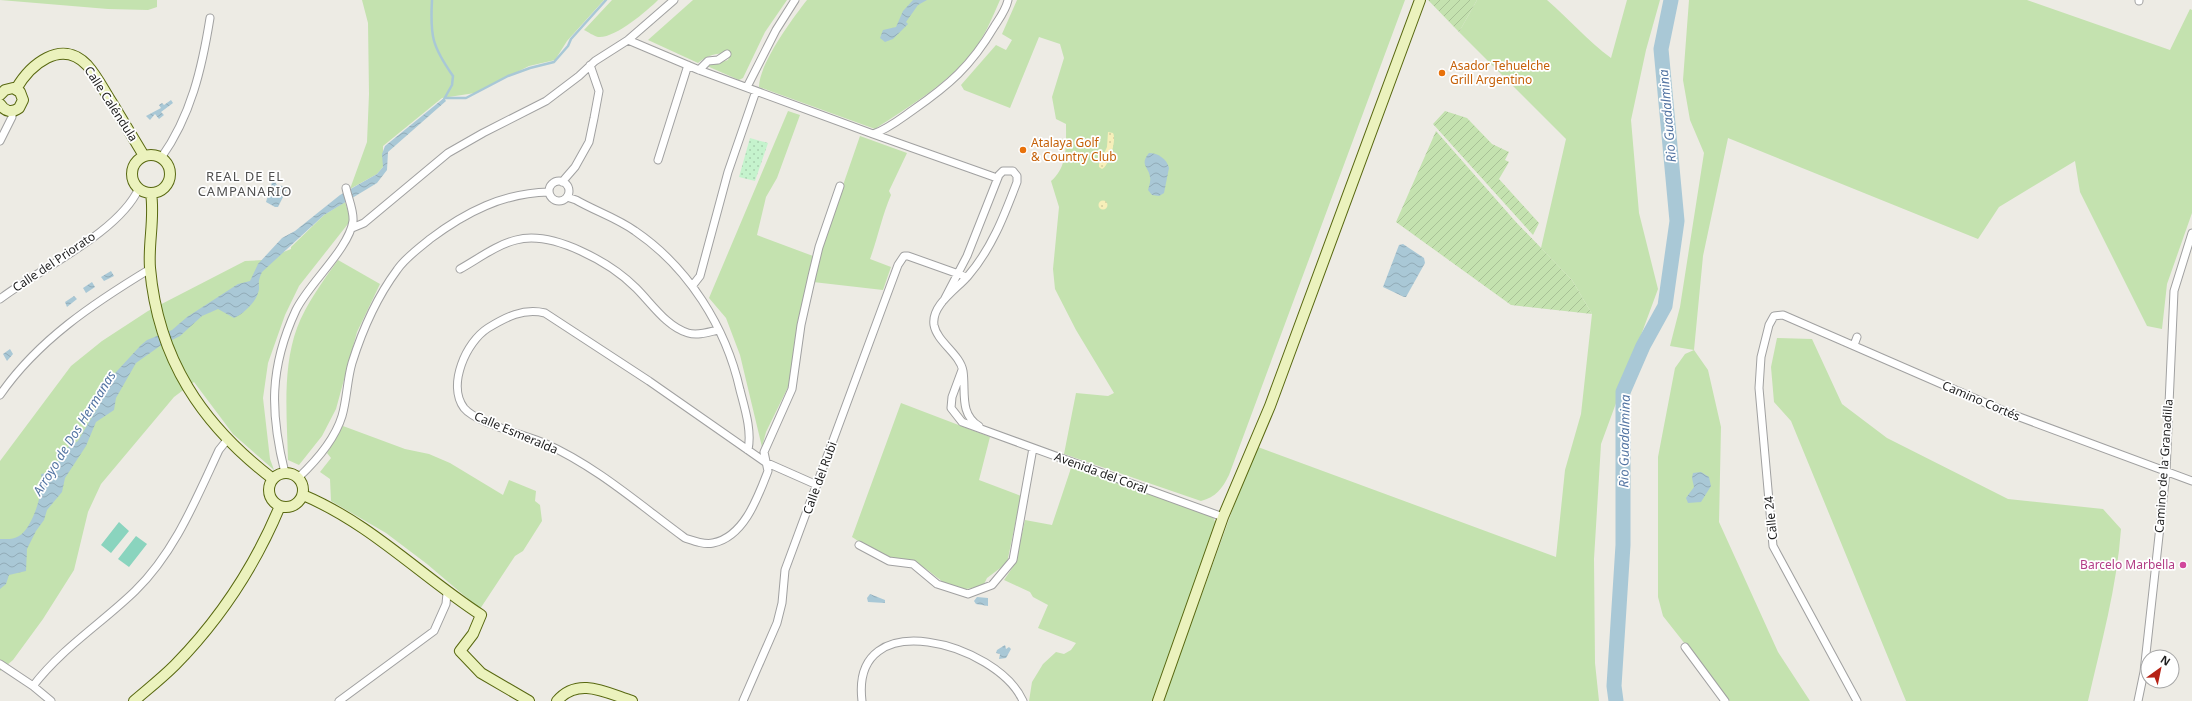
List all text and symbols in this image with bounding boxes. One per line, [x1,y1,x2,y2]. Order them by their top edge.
place label: Asador Tehuelche Grill Argentino [1450,57,1550,88]
street label: Calle Caléndula [81,63,142,145]
marker: Asador Tehuelche Grill Argentino [1437,68,1447,78]
water label: Rio Guadalmina [1654,68,1680,163]
place label: Atalaya Golf & Country Club [1031,134,1117,165]
marker: Atalaya Golf & Country Club [1018,145,1028,155]
district label: REAL DE EL CAMPANARIO [198,167,292,200]
street label: Calle del Priorato [9,228,98,296]
water label: Arroyo de Dos Hermanas [28,367,120,499]
street label: Camino Cortés [1940,376,2023,425]
water label: Rio Guadalmina [1614,394,1634,488]
street label: Camino de la Granadilla [2150,398,2177,534]
street label: Calle Esmeralda [472,407,561,458]
street label: Calle del Rubi [799,439,841,517]
street label: Avenida del Coral [1052,448,1150,497]
street label: Calle 24 [1760,495,1781,541]
place label: Barcelo Marbella [2080,556,2175,573]
marker: Barcelo Marbella [2178,560,2188,570]
north arrow [2140,649,2180,689]
text: N [2158,651,2174,669]

